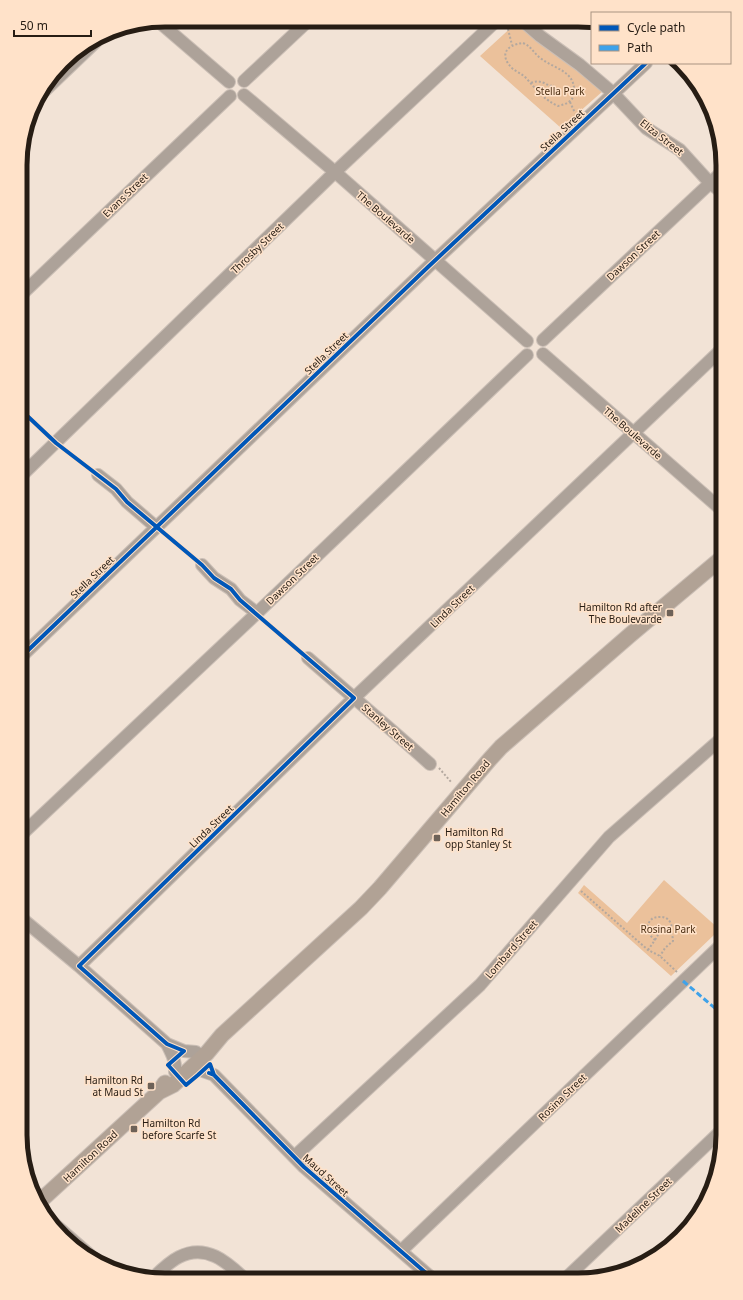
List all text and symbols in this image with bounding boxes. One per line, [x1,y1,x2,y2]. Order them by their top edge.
scale bar [14,12,91,38]
legend [591,12,731,64]
text: 50 m [20,17,48,34]
text: Cycle path [627,19,685,36]
text: Path [627,39,653,56]
park label: Stella Park [535,84,585,98]
street label: Stella Street [537,106,588,154]
street label: Eliza Street [637,116,687,159]
street label: Evans Street [99,170,151,220]
street label: The Boulevarde [354,188,418,247]
street label: Throsby Street [228,219,287,277]
street label: Dawson Street [603,226,663,283]
street label: Stella Street [301,328,351,377]
street label: The Boulevarde [601,404,665,463]
street label: Dawson Street [263,550,322,608]
street label: Stella Street [67,552,117,601]
street label: Linda Street [427,581,477,631]
place label: Hamilton Rd after The Boulevarde [579,600,662,626]
marker: Hamilton Rd after The Boulevarde [665,608,675,618]
street label: Stanley Street [359,701,417,754]
street label: Hamilton Road [437,757,493,819]
street label: Linda Street [186,801,236,851]
place label: Hamilton Rd opp Stanley St [445,825,512,851]
marker: Hamilton Rd opp Stanley St [432,833,442,843]
street label: Lombard Street [482,917,540,981]
park label: Rosina Park [640,922,696,936]
street label: Rosina Street [535,1070,589,1124]
place label: Hamilton Rd at Maud St [85,1073,143,1099]
marker: Hamilton Rd at Maud St [146,1081,156,1091]
place label: Hamilton Rd before Scarfe St [142,1116,217,1142]
marker: Hamilton Rd before Scarfe St [129,1124,139,1134]
street label: Hamilton Road [60,1127,120,1185]
street label: Maud Street [300,1151,352,1200]
street label: Madeline Street [612,1174,675,1236]

